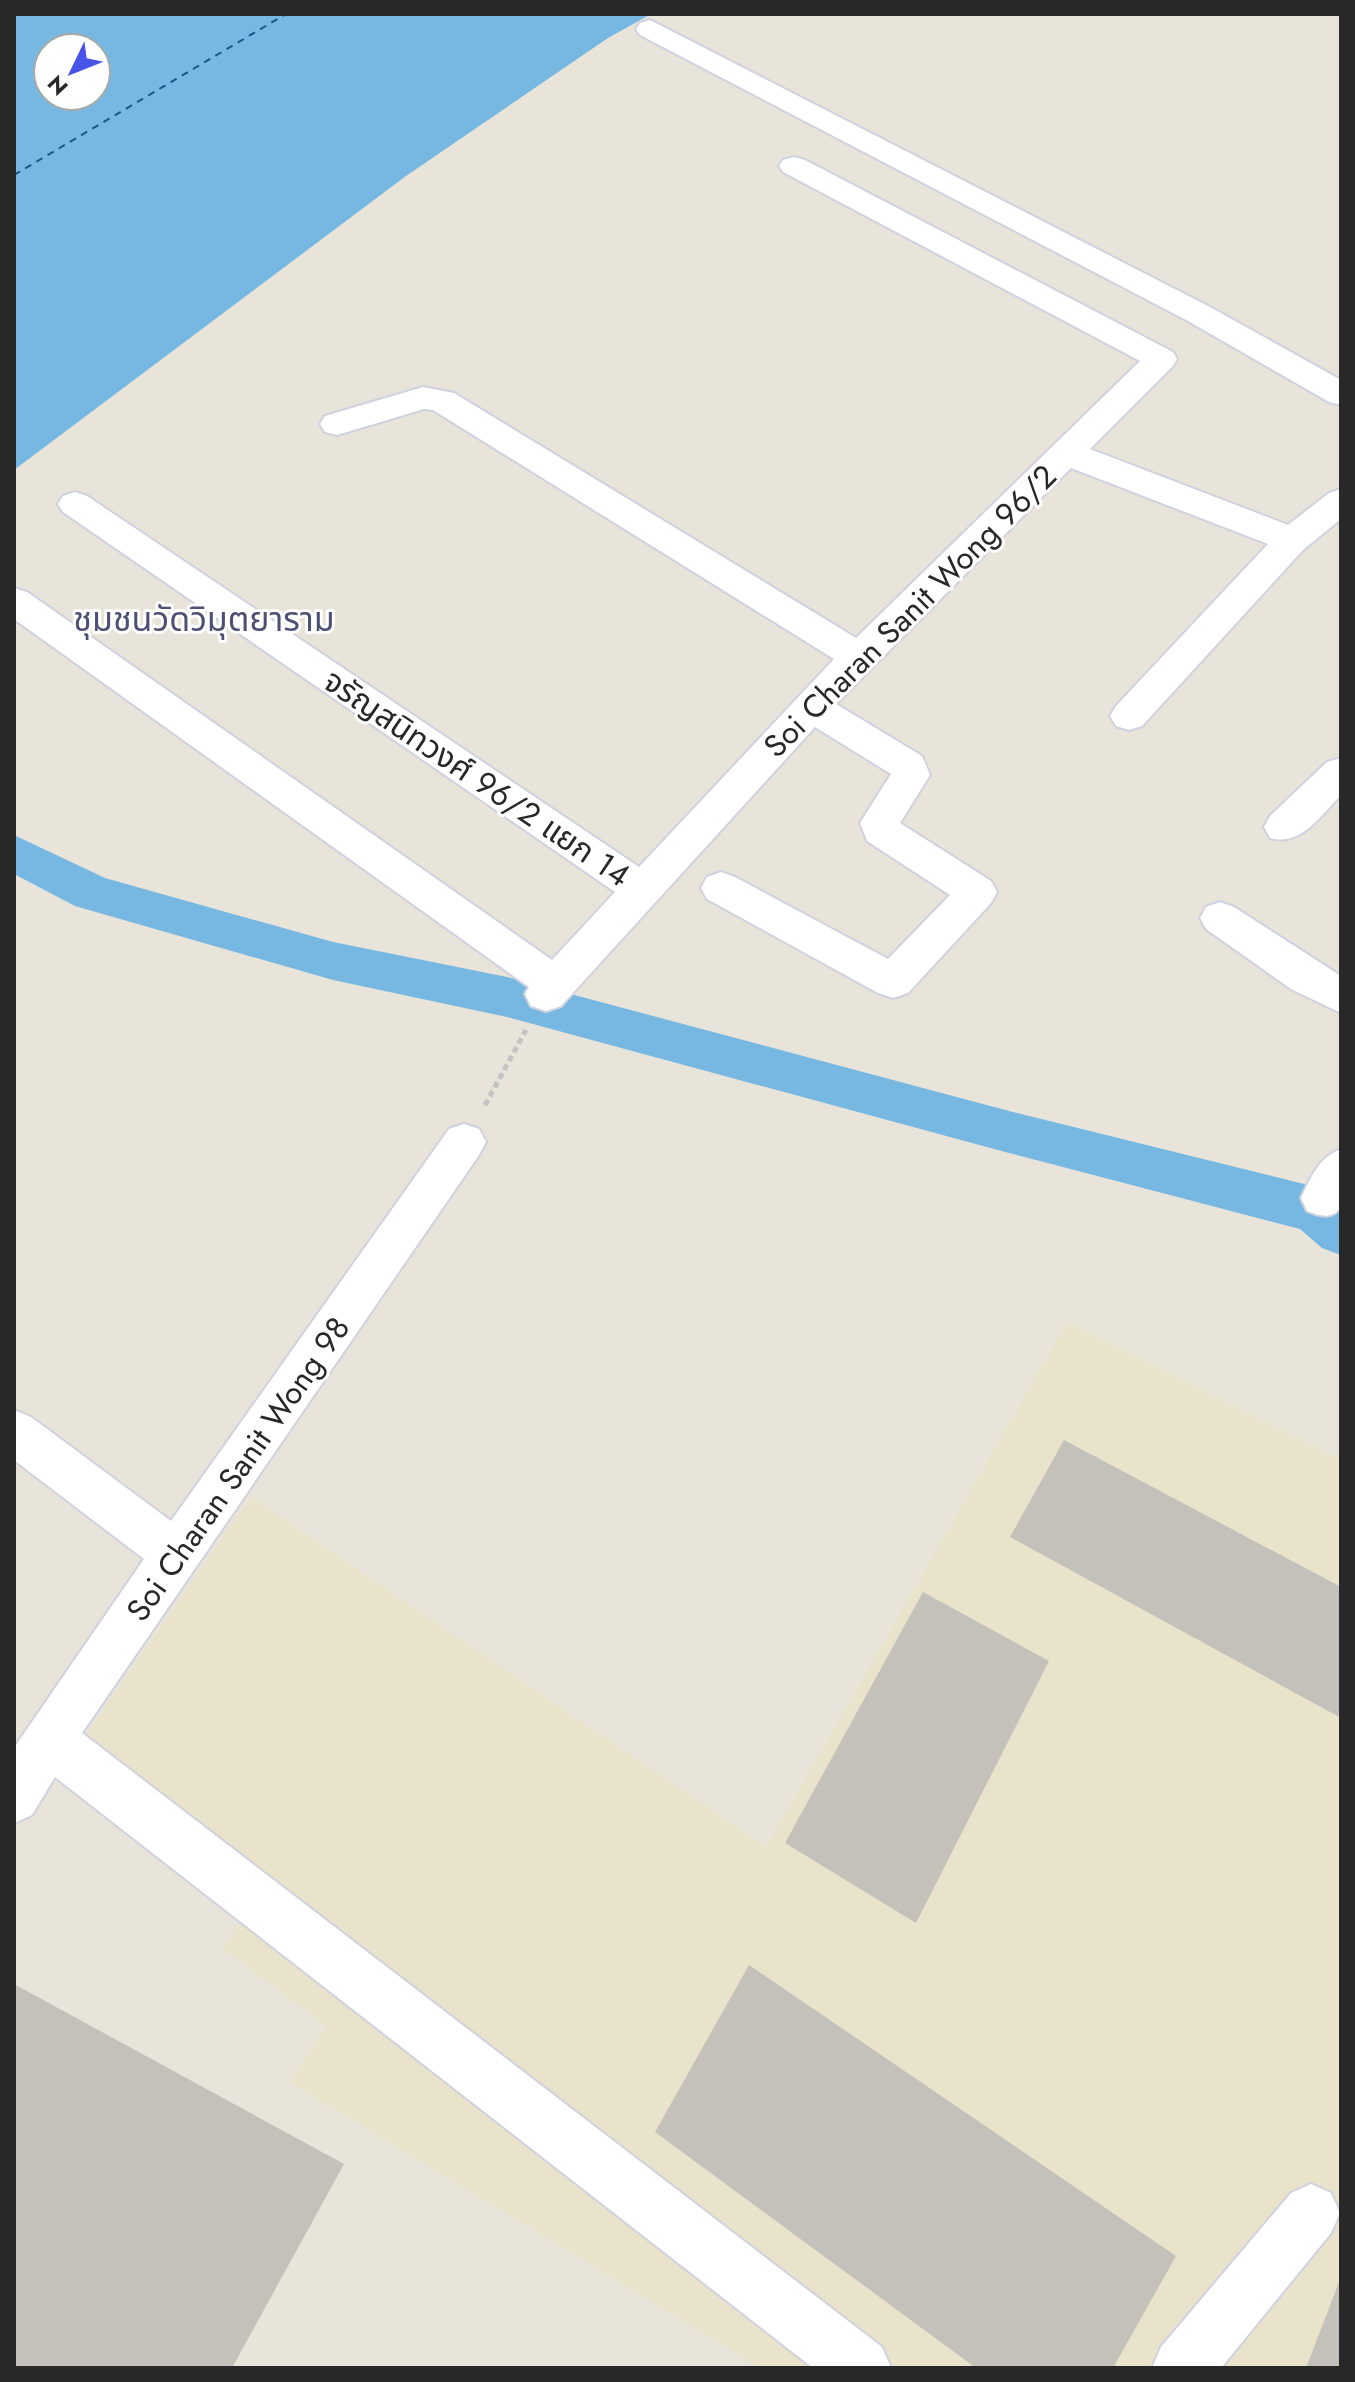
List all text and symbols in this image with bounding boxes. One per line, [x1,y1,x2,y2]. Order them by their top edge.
north arrow [32,32,112,112]
text: N [40,68,75,103]
street label: Soi Charan Sanit Wong 96/2 [753,454,1067,768]
district label: ชุมชนวัดวิมุตยาราม [73,595,335,644]
street label: จรัญสนิทวงศ์ 96/2 แยก 14 [314,658,640,898]
street label: Soi Charan Sanit Wong 98 [115,1307,361,1631]

